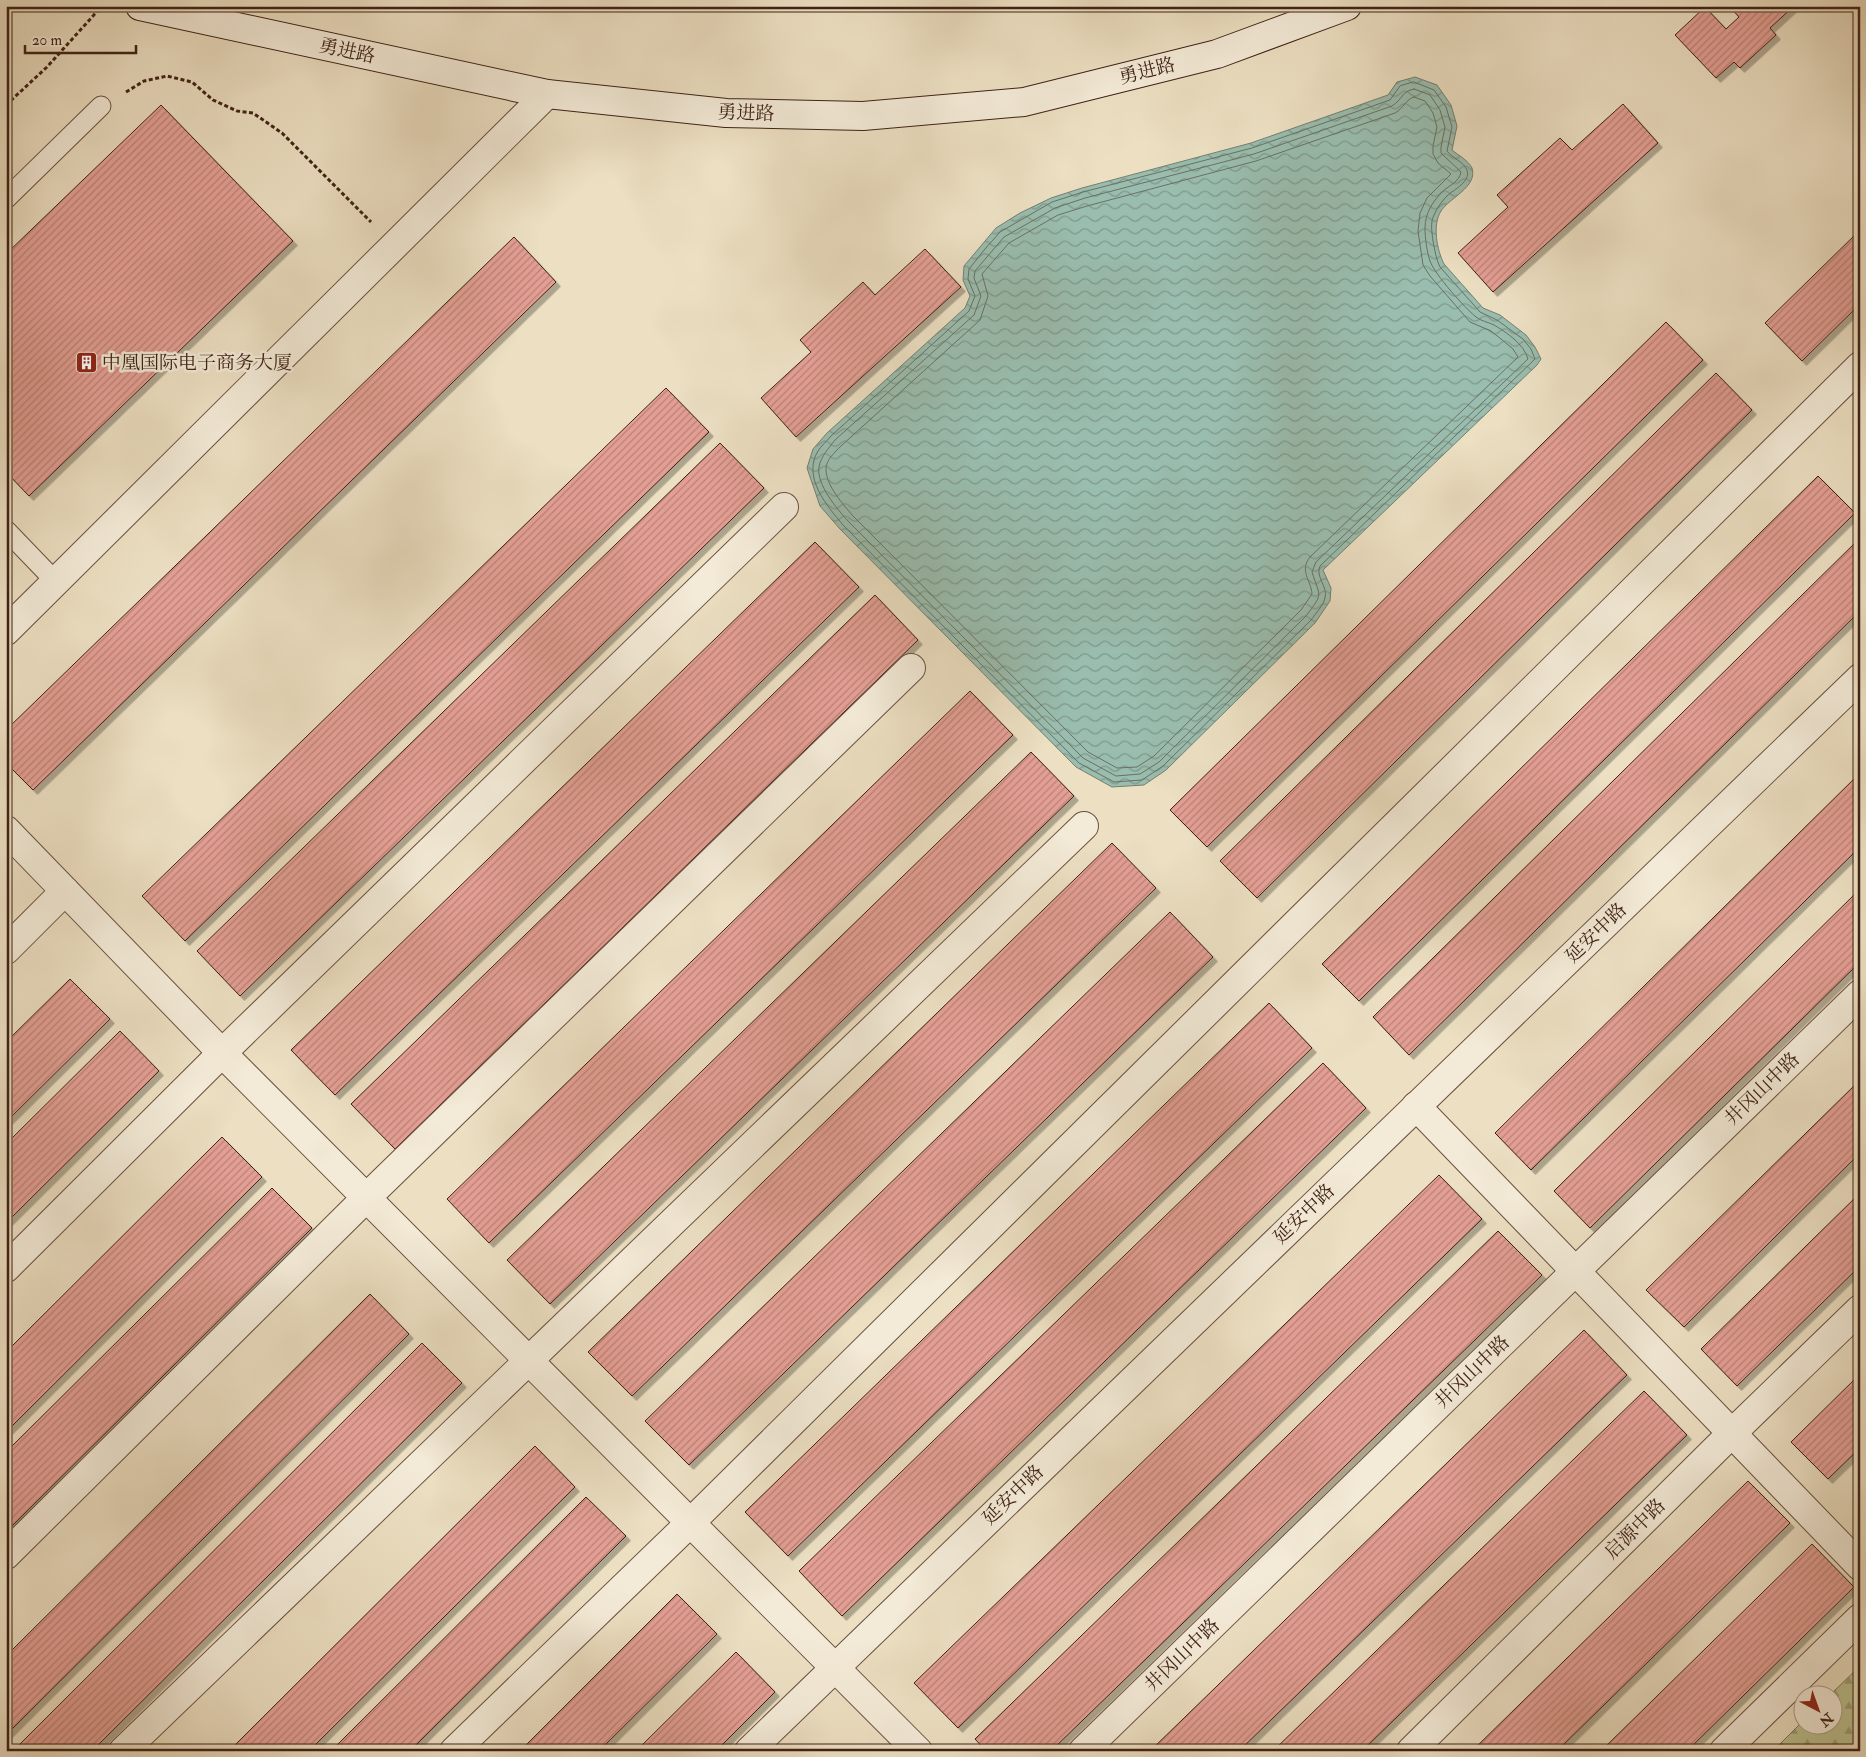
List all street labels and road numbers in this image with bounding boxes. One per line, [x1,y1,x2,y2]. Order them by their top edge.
street label: 勇进路 [317,33,377,69]
street label: 勇进路 [1116,52,1178,90]
street label: 勇进路 [717,100,775,126]
street label: 延安中路 [1560,898,1632,968]
street label: 井冈山中路 [1719,1047,1805,1131]
street label: 延安中路 [1268,1179,1340,1249]
street label: 井冈山中路 [1429,1330,1515,1414]
street label: 延安中路 [977,1460,1049,1530]
street label: 启源中路 [1600,1494,1670,1564]
street label: 井冈山中路 [1139,1613,1225,1697]

